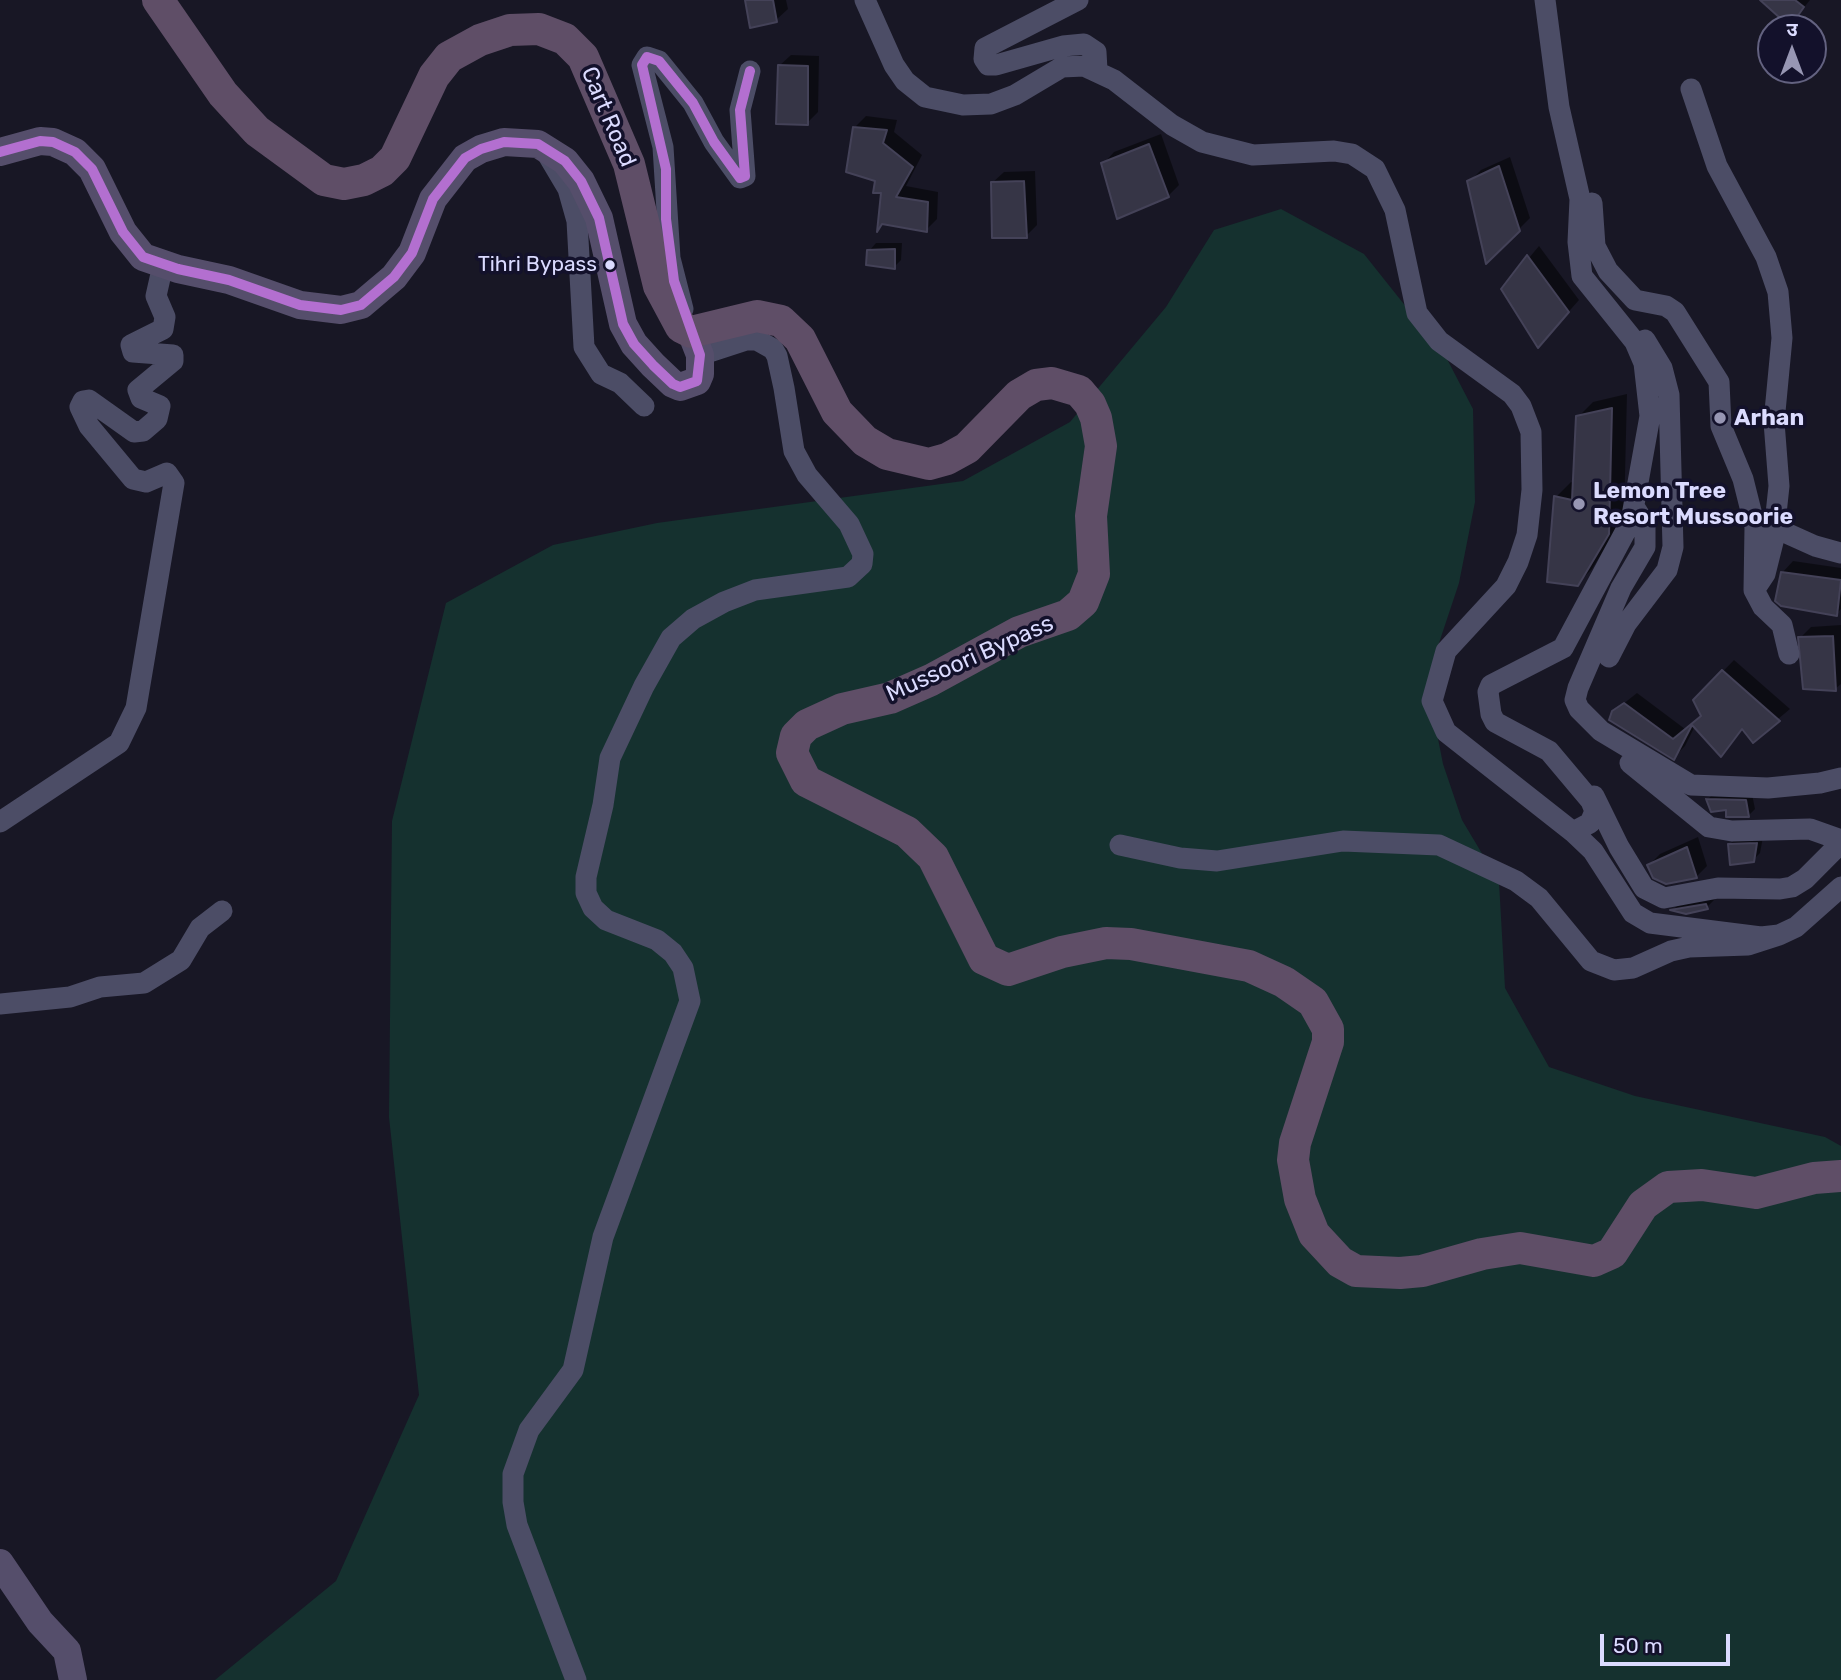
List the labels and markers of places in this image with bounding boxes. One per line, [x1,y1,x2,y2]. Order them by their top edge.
place label: Tihri Bypass [478,252,597,278]
marker: Tihri Bypass [603,258,617,272]
place label: Arhan [1734,404,1804,432]
marker: Arhan [1712,410,1728,426]
place label: Lemon Tree Resort Mussoorie [1593,477,1793,531]
marker: Lemon Tree Resort Mussoorie [1571,496,1587,512]

